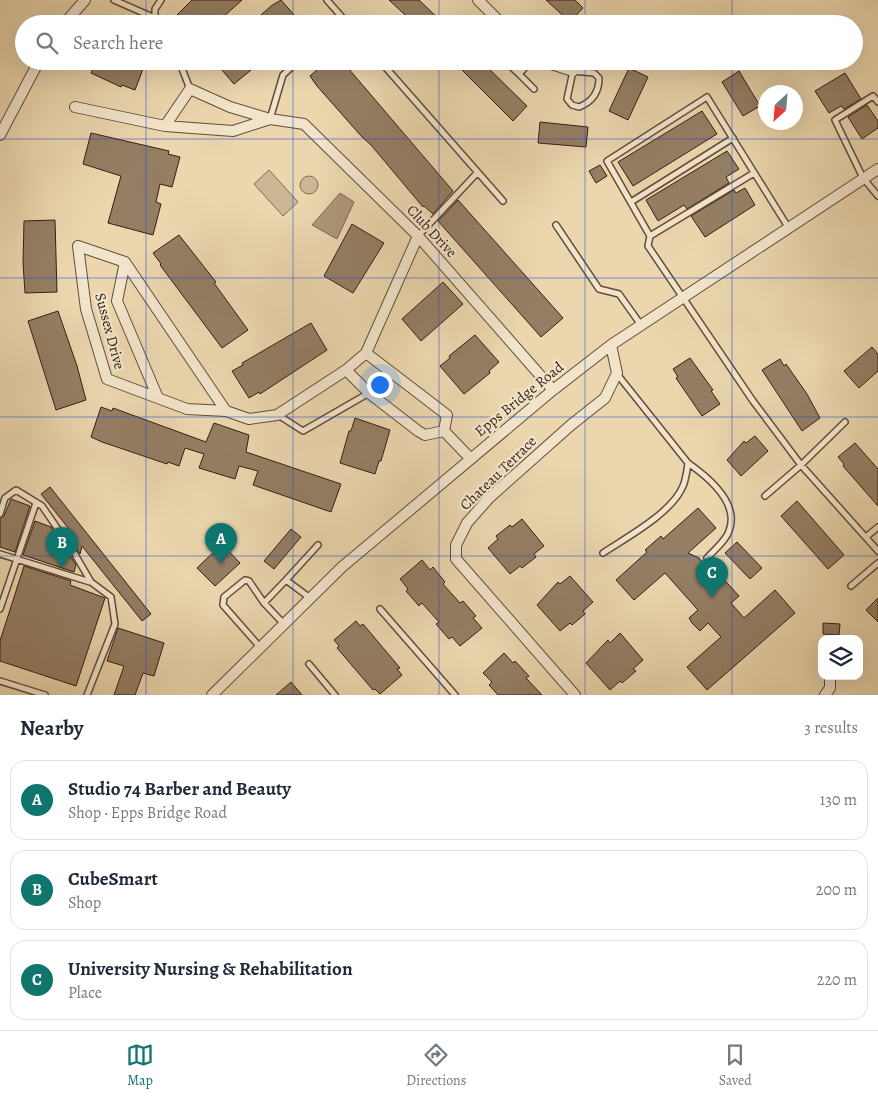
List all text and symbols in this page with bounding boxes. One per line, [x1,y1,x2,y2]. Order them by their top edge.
search box [15,15,863,70]
icon: search [33,29,61,57]
text: Search here [73,30,163,56]
north arrow [758,85,803,130]
street label: Club Drive [402,200,462,262]
street label: Sussex Drive [90,291,130,372]
street label: Epps Bridge Road [470,356,568,441]
your location [367,372,393,398]
street label: Chateau Terrace [455,431,541,515]
pin: A [205,523,237,564]
pin: B [46,527,78,568]
pin: C [696,557,728,598]
map controls [818,635,863,680]
button: layers [818,635,863,680]
text: Nearby [20,714,83,742]
text: 3 results [804,717,858,739]
text: Studio 74 Barber and Beauty [68,776,291,802]
text: A [32,789,42,811]
text: 130 m [820,789,857,811]
text: Shop · Epps Bridge Road [68,802,227,824]
text: CubeSmart [68,866,158,892]
text: B [32,879,42,901]
text: 200 m [816,879,857,901]
text: Shop [68,892,101,914]
text: University Nursing & Rehabilitation [68,956,353,982]
text: C [32,969,42,991]
text: 220 m [817,969,857,991]
text: Place [68,982,102,1004]
tab: Map [126,1041,154,1090]
tab: Directions [406,1041,466,1090]
tab: Saved [719,1041,752,1090]

